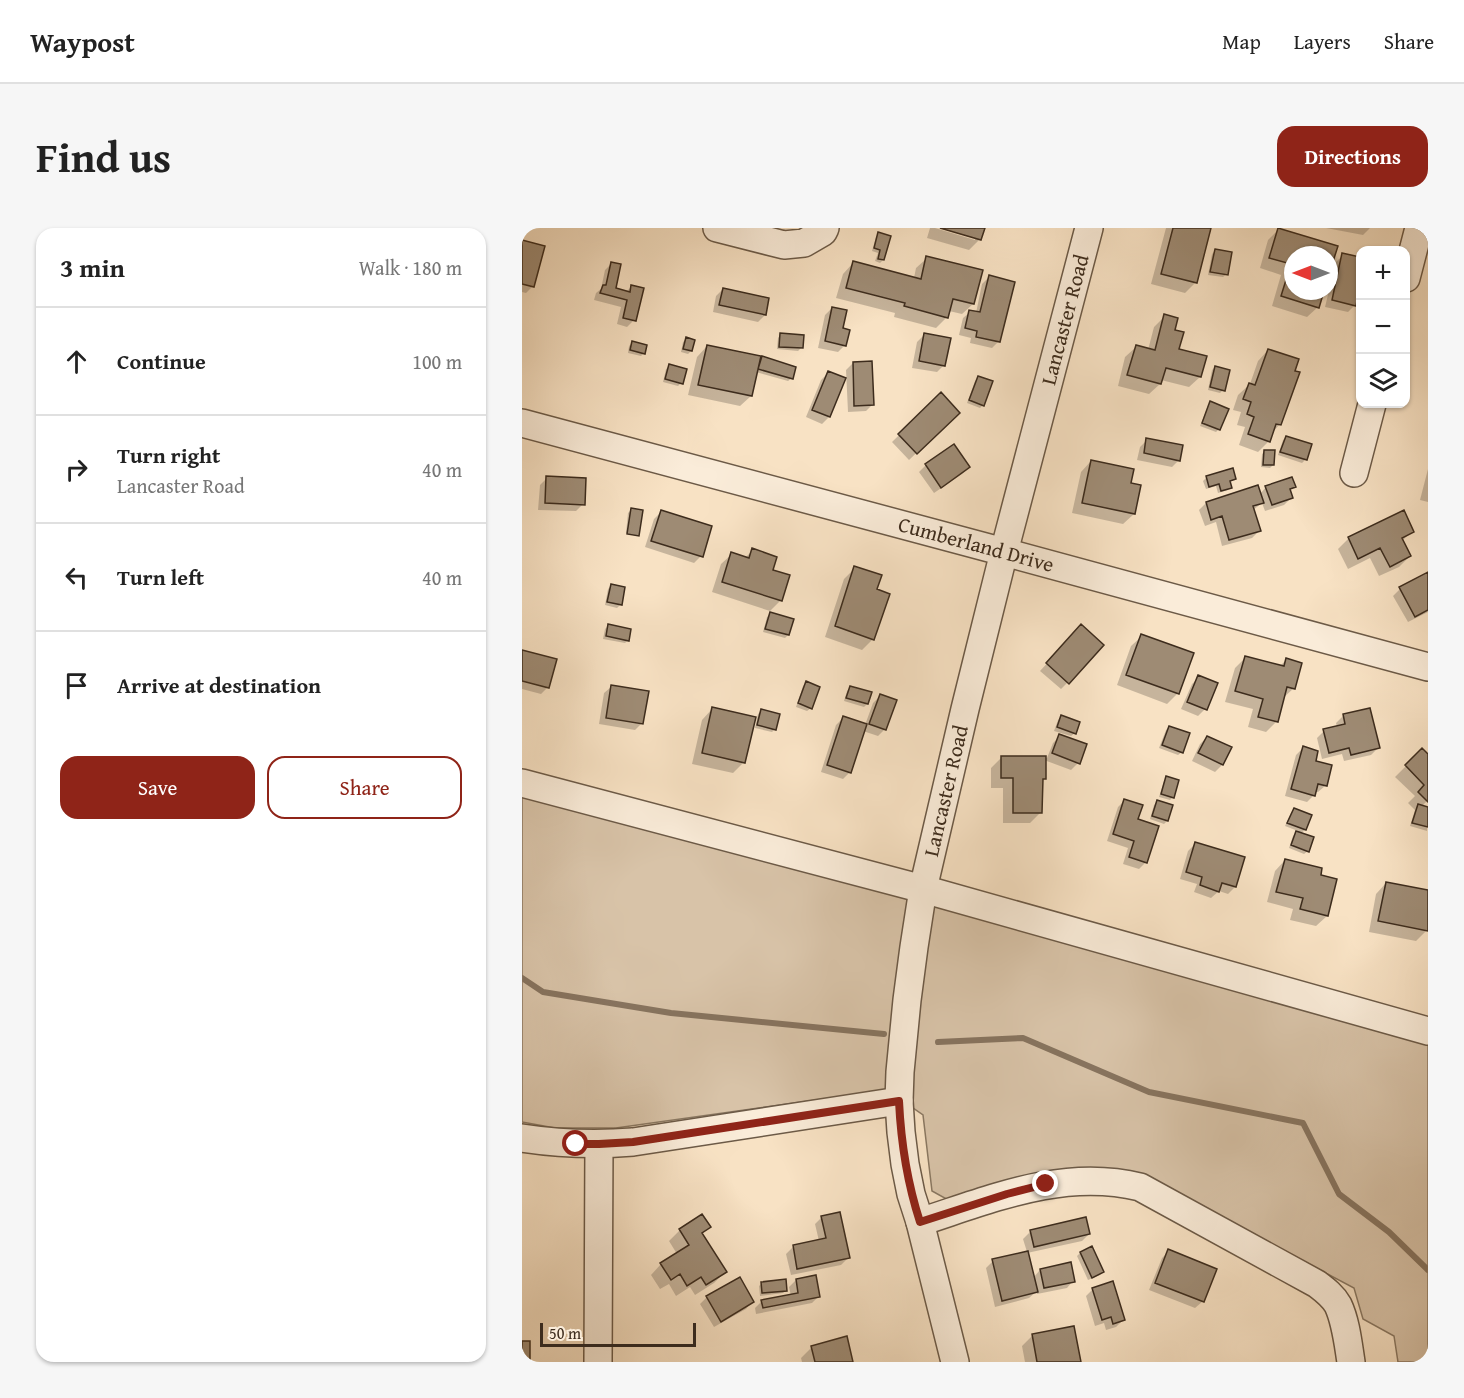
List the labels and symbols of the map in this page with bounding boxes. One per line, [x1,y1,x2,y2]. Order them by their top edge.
north arrow [1284,246,1338,300]
street label: Lancaster Road [1032,250,1097,388]
street label: Cumberland Drive [895,508,1058,580]
street label: Lancaster Road [915,721,976,859]
route start [562,1130,588,1156]
route end [1032,1170,1058,1196]
scale bar [540,1320,696,1348]

